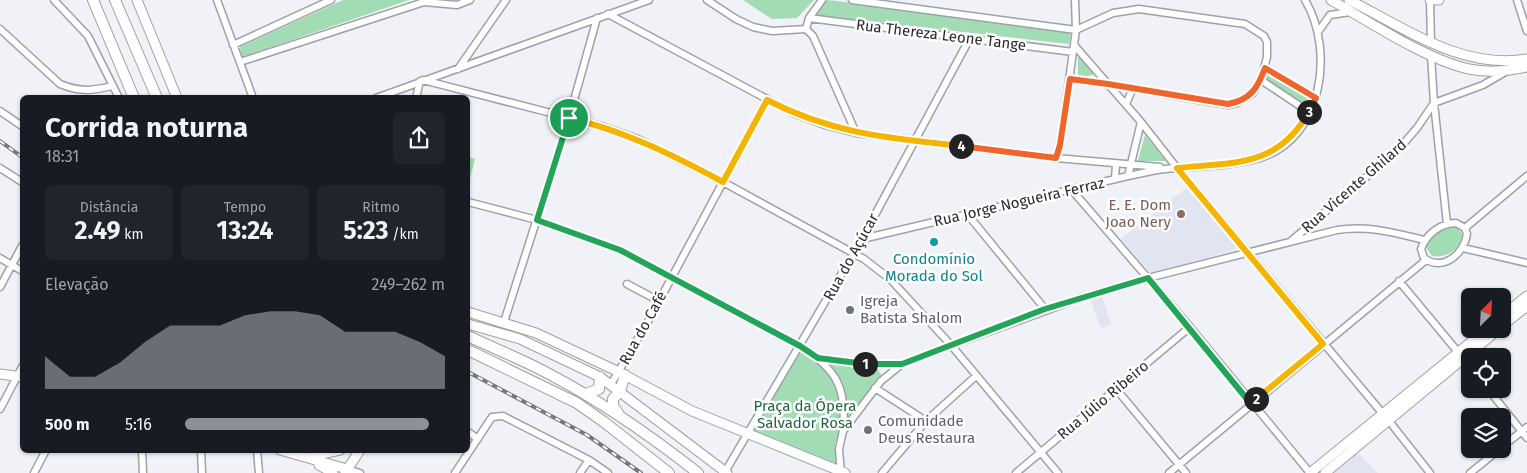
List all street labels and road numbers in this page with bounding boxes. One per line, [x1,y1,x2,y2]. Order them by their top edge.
street label: Rua Thereza Leone Tange [855,16,1027,54]
street label: Rua Vicente Ghilard [1298,136,1410,236]
street label: Rua Jorge Nogueira Ferraz [932,174,1106,230]
street label: Rua do Açúcar [820,210,882,304]
street label: Rua do Café [615,288,671,368]
street label: Rua Júlio Ribeiro [1054,357,1152,443]

